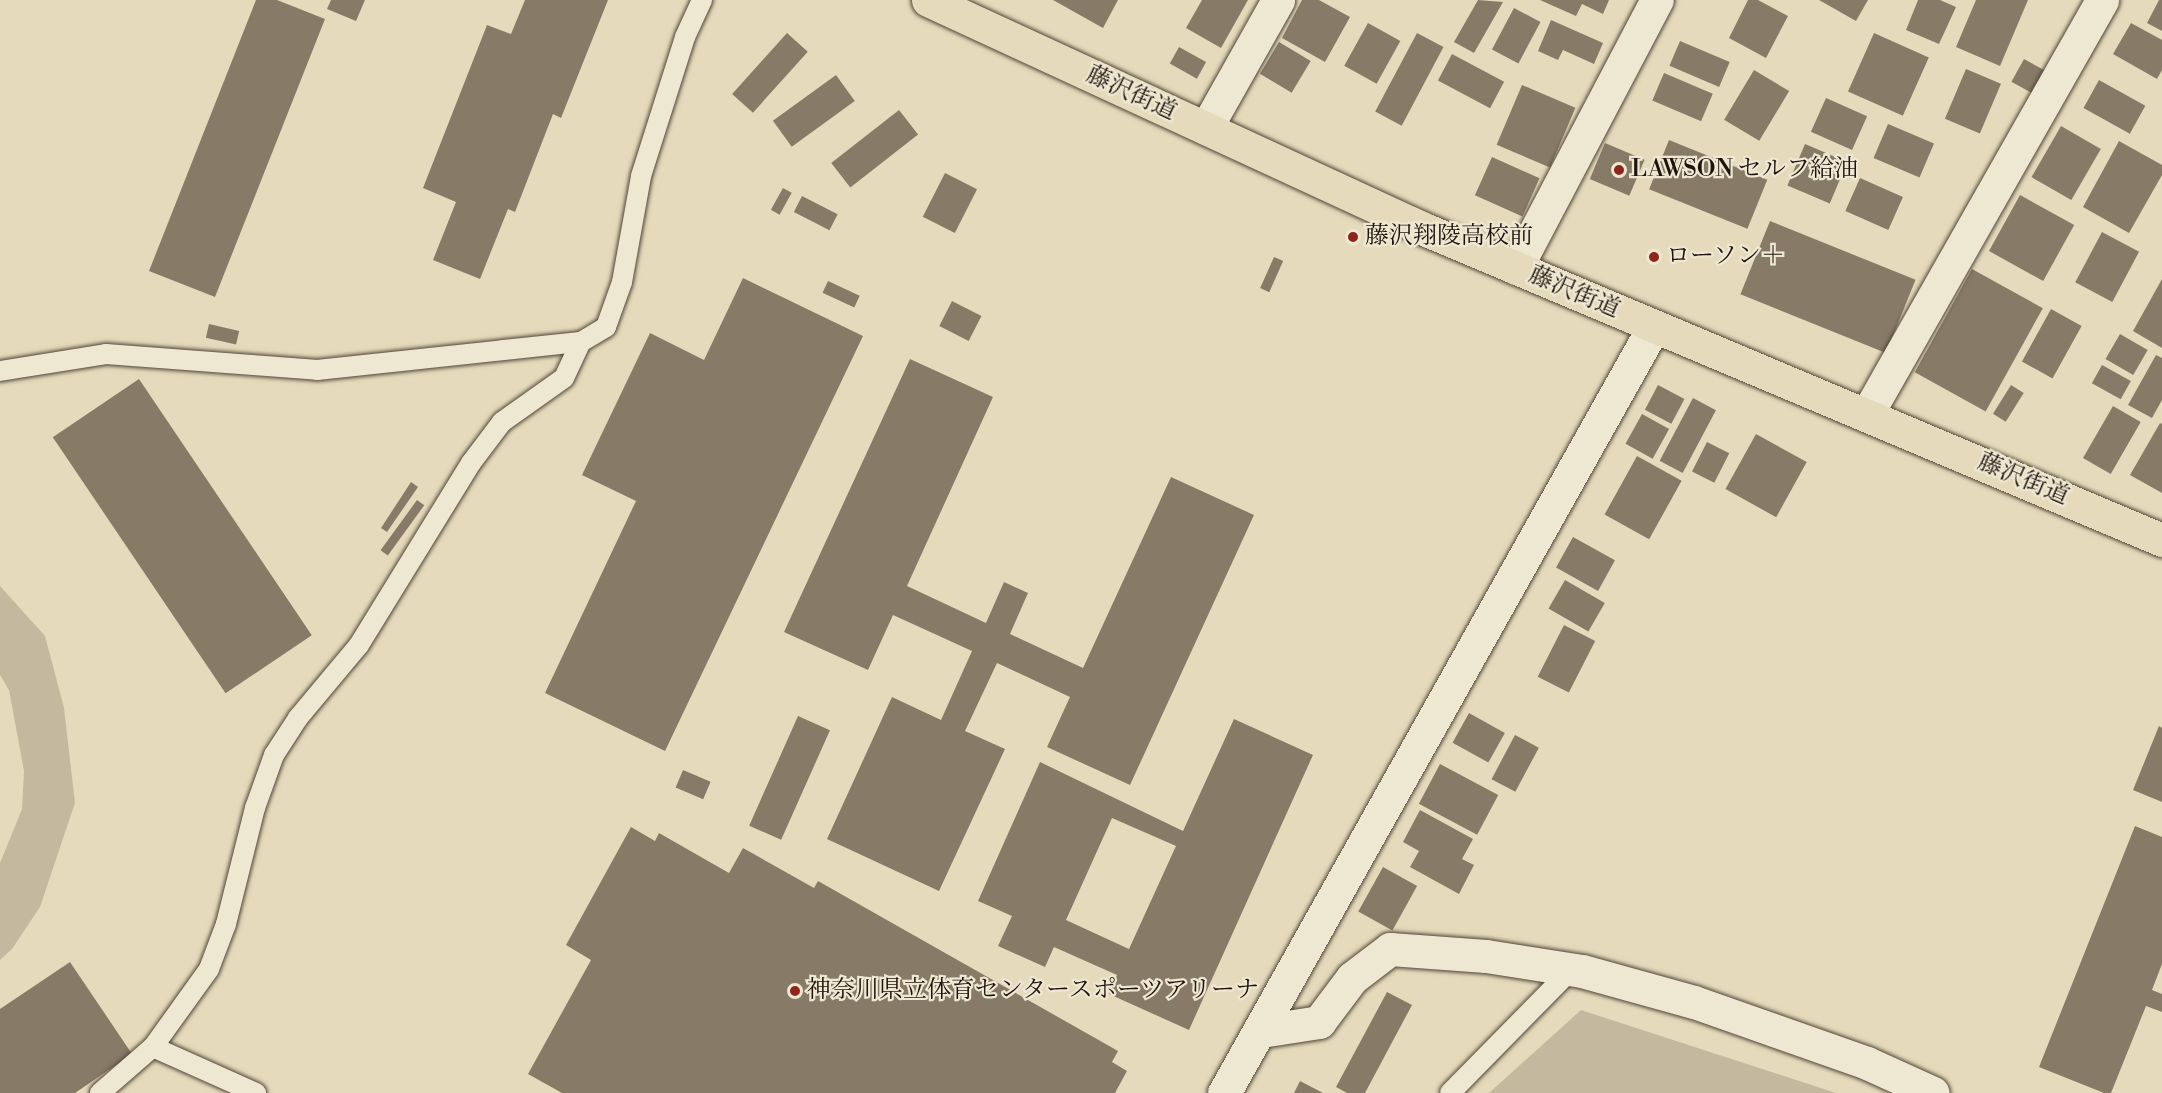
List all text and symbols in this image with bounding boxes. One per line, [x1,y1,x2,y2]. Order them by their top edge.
street label: 藤沢街道 [1081,61,1181,127]
place label: LAWSON セルフ給油 [1631,156,1858,184]
marker: LAWSON セルフ給油 [1612,163,1626,177]
place label: 藤沢翔陵高校前 [1365,223,1533,251]
marker: 藤沢翔陵高校前 [1346,230,1360,244]
place label: ローソン＋ [1666,243,1786,271]
marker: ローソン＋ [1647,250,1661,264]
street label: 藤沢街道 [1524,261,1624,325]
street label: 藤沢街道 [1973,448,2073,512]
place label: 神奈川県立体育センタースポーツアリーナ [807,977,1263,1005]
marker: 神奈川県立体育センタースポーツアリーナ [788,984,802,998]

